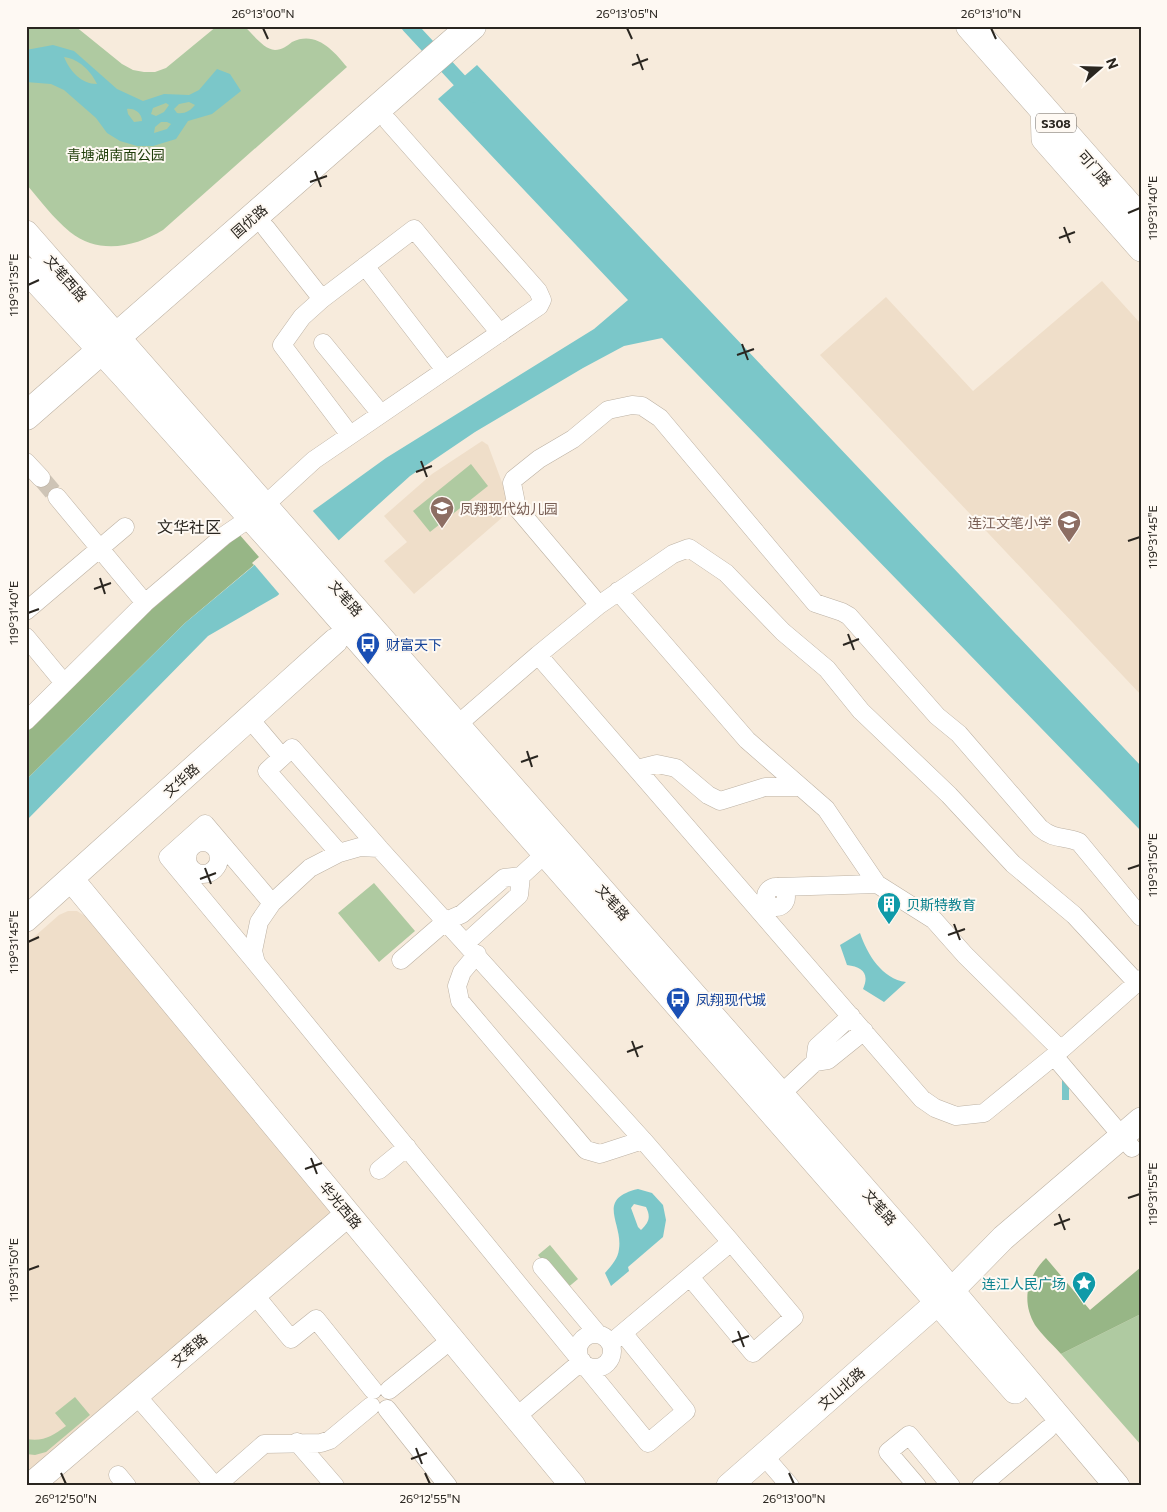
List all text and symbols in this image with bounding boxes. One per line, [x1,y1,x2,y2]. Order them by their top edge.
text: 26°13'00"N [231,6,295,20]
text: 26°13'05"N [596,6,658,20]
text: 26°13'10"N [961,6,1021,20]
north arrow [1074,42,1124,92]
text: N [1103,56,1122,71]
road number: S308 [1036,114,1076,132]
park label: 青塘湖南面公园 [67,146,165,163]
street label: 可门路 [1075,147,1115,189]
text: 119°31'40"E [1145,176,1159,240]
street label: 国优路 [228,201,270,241]
street label: 文笔西路 [41,251,91,305]
text: 119°31'35"E [6,254,20,316]
school or university icon: 凤翔现代幼儿园 [429,495,455,529]
place label: 凤翔现代幼儿园 [460,500,558,517]
text: 119°31'45"E [1145,505,1159,569]
school or university icon: 连江文笔小学 [1056,509,1082,543]
place label: 连江文笔小学 [968,514,1052,531]
district label: 文华社区 [157,517,221,536]
street label: 文笔路 [326,577,366,619]
text: 119°31'40"E [6,581,20,645]
bus stop icon: 财富天下 [355,631,381,665]
place label: 财富天下 [386,636,442,653]
street label: 文华路 [160,760,202,800]
text: 119°31'50"E [1145,833,1159,897]
street label: 文笔路 [593,881,633,923]
building icon: 贝斯特教育 [876,891,902,925]
place label: 贝斯特教育 [906,896,976,913]
text: 119°31'45"E [6,910,20,974]
bus stop icon: 凤翔现代城 [665,986,691,1020]
place label: 凤翔现代城 [696,991,766,1008]
text: 119°31'55"E [1145,1163,1159,1225]
street label: 华光西路 [316,1178,366,1232]
street label: 文笔路 [860,1186,900,1228]
text: 119°31'50"E [6,1238,20,1302]
place icon: 连江人民广场 [1071,1270,1097,1304]
place label: 连江人民广场 [982,1275,1066,1292]
street label: 文萃路 [168,1330,210,1370]
street label: 文山北路 [814,1363,868,1413]
text: 26°12'50"N [35,1491,97,1505]
text: 26°12'55"N [399,1491,461,1505]
text: 26°13'00"N [762,1491,826,1505]

